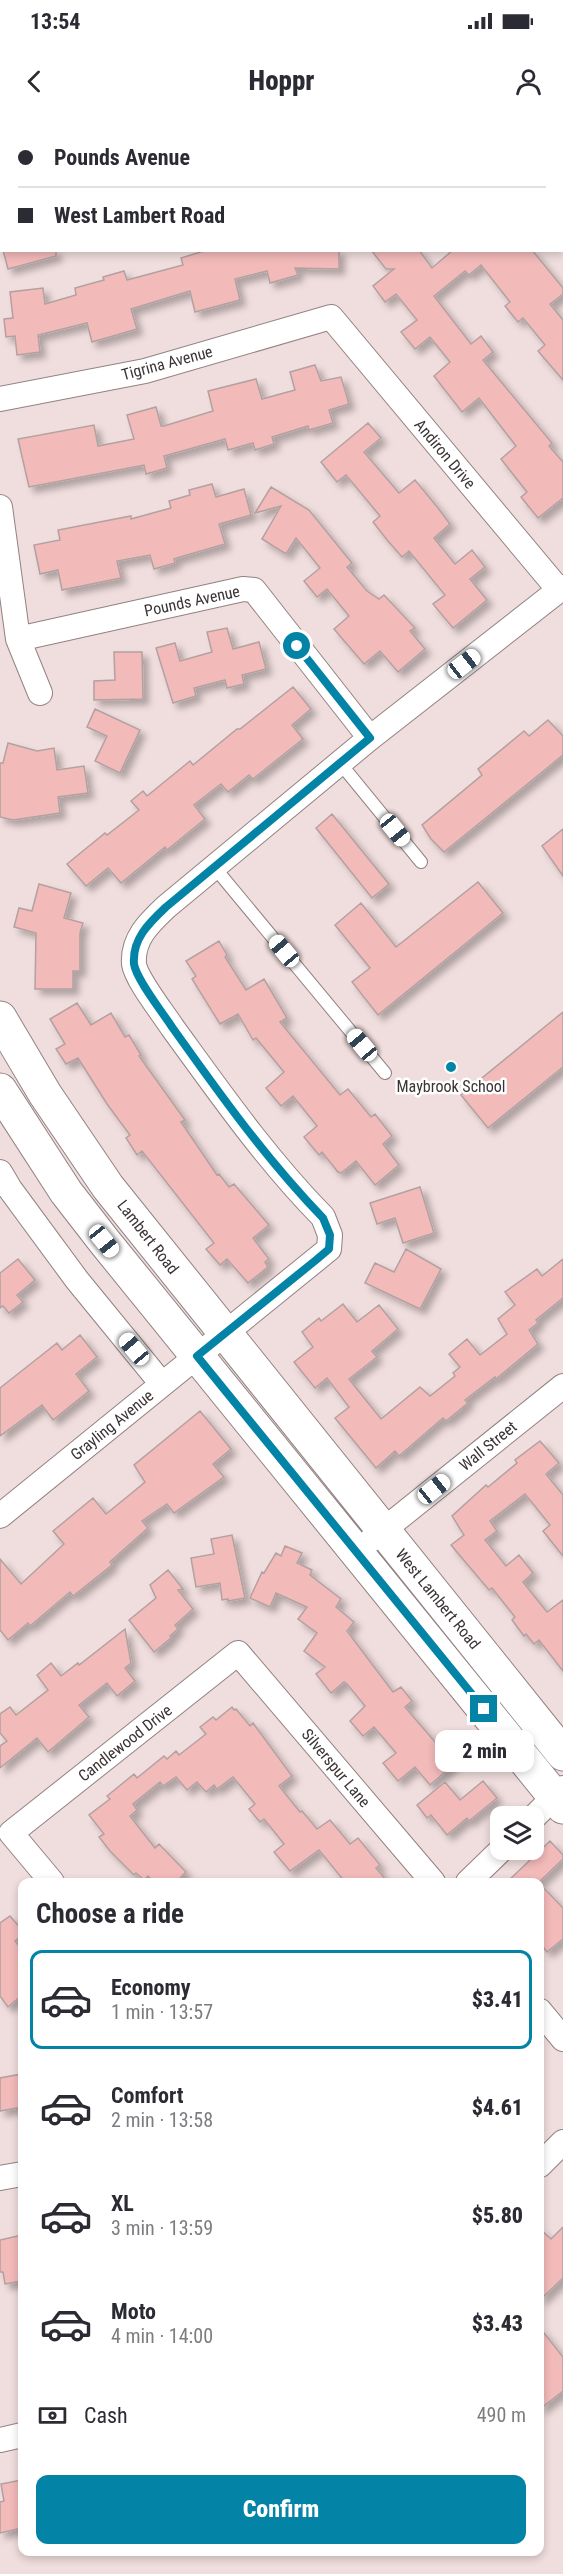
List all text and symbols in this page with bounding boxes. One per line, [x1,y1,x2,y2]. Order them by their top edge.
text: 13:54 [30,9,81,34]
icon: back [18,65,51,98]
text: Hoppr [249,65,314,97]
icon: person [512,65,545,98]
text: Pounds Avenue [54,145,190,170]
text: West Lambert Road [54,203,225,228]
street label: Tigrina Avenue [119,342,215,384]
street label: Andiron Drive [411,415,479,493]
street label: Pounds Avenue [142,582,242,620]
route start [283,632,310,659]
car [444,646,484,682]
car [377,810,413,850]
car [266,931,302,971]
car [344,1025,380,1065]
marker: Maybrook School [444,1060,458,1074]
place label: Maybrook School [397,1077,506,1096]
street label: Lambert Road [113,1196,183,1278]
car [86,1221,122,1261]
car [116,1329,152,1369]
street label: Grayling Avenue [67,1386,157,1464]
street label: Wall Street [456,1417,521,1475]
car [414,1471,454,1507]
street label: West Lambert Road [392,1545,484,1653]
route end [470,1695,497,1722]
street label: Candlewood Drive [74,1701,176,1785]
street label: Silverspur Lane [298,1725,374,1811]
callout: 2 min [434,1730,534,1772]
text: 2 min [462,1739,507,1763]
map controls [490,1806,544,1860]
button: layers [490,1806,544,1860]
text: Choose a ride [36,1898,184,1930]
icon: car [39,1973,93,2027]
text: Economy [111,1975,191,2000]
text: $3.41 [472,1987,523,2012]
text: 1 min · 13:57 [111,2000,213,2024]
icon: car [39,2081,93,2135]
text: Comfort [111,2083,184,2108]
text: $4.61 [472,2095,523,2120]
text: 2 min · 13:58 [111,2108,213,2132]
icon: car [39,2189,93,2243]
text: XL [111,2191,134,2216]
text: $5.80 [472,2203,523,2228]
text: 3 min · 13:59 [111,2216,213,2240]
icon: car [39,2297,93,2351]
text: Moto [111,2299,156,2324]
text: $3.43 [472,2311,523,2336]
text: 4 min · 14:00 [111,2324,213,2348]
icon: cash [36,2399,69,2432]
text: Cash [84,2403,128,2428]
text: 490 m [477,2403,526,2427]
button: Confirm [36,2475,526,2544]

